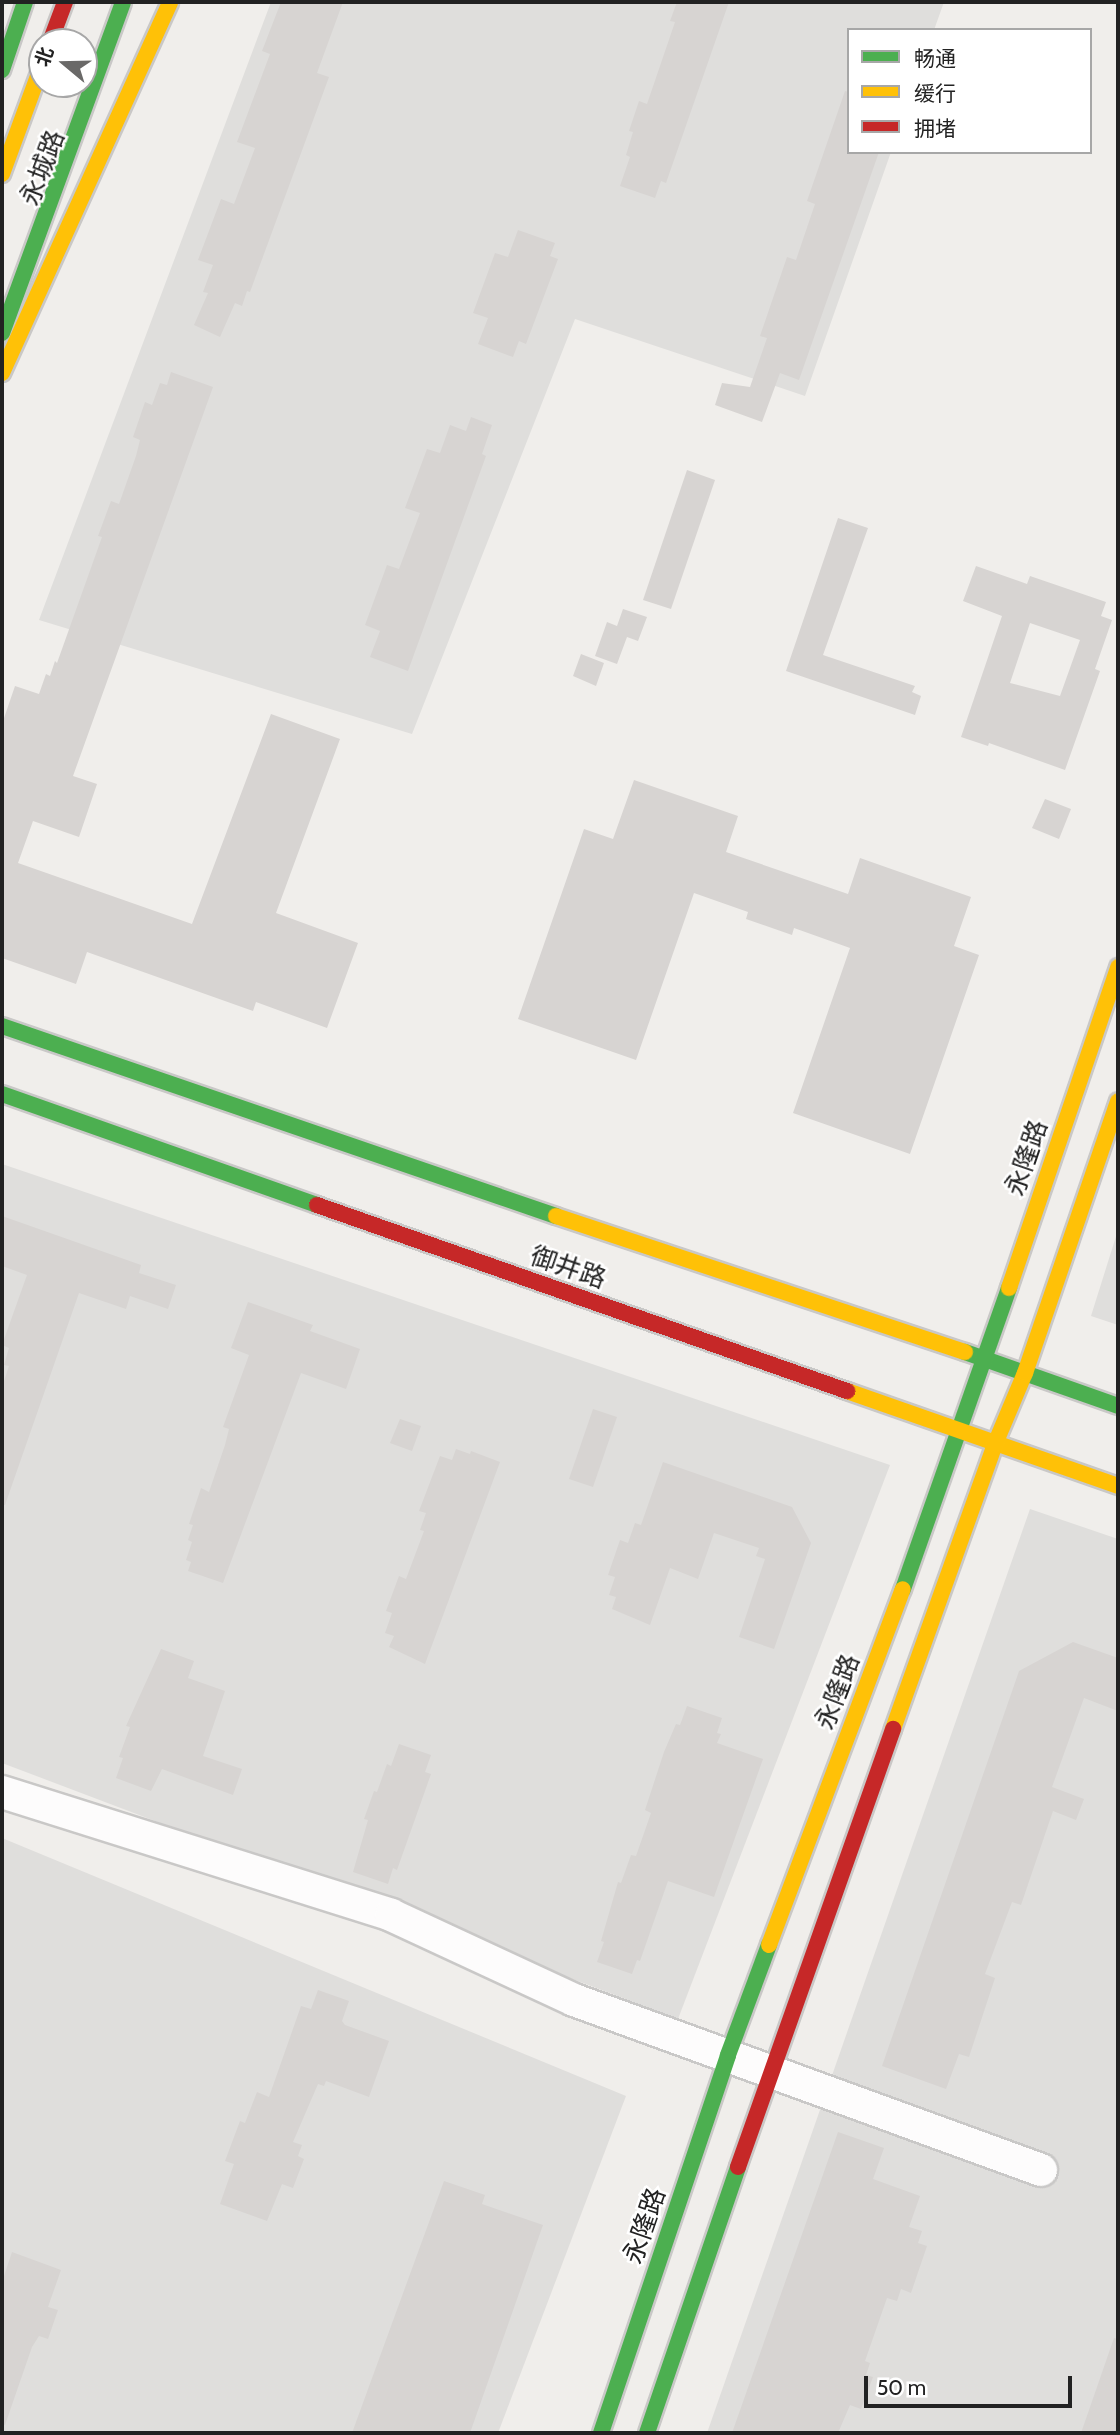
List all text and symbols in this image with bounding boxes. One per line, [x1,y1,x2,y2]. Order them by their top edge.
north arrow [28,28,98,98]
legend [847,28,1092,154]
text: 北 [31,44,59,69]
text: 畅通 [914,46,956,71]
text: 缓行 [914,81,956,106]
text: 拥堵 [914,116,956,141]
street label: 永城路 [14,126,72,210]
street label: 永隆路 [1000,1116,1054,1200]
street label: 御井路 [526,1241,610,1295]
street label: 永隆路 [809,1650,867,1734]
street label: 永隆路 [618,2184,672,2268]
scale bar [868,2362,1076,2406]
text: 50 m [877,2375,926,2400]

